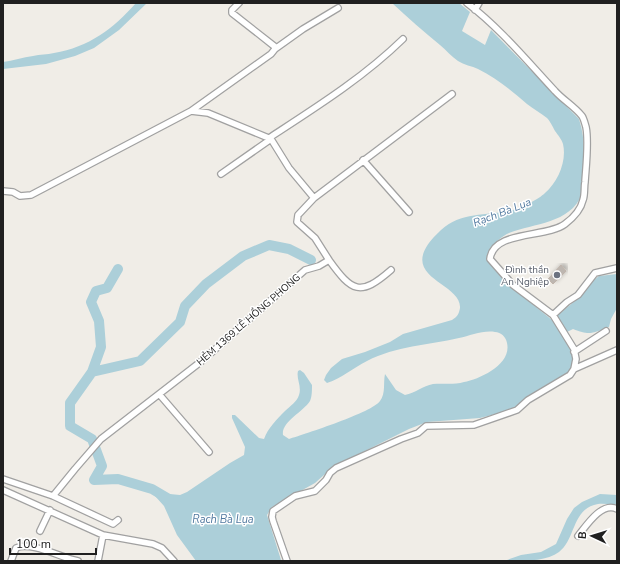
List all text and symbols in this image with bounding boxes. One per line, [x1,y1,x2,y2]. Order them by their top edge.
water label: Rạch Bà Lụa [471,194,534,230]
place label: Đình thần An Nghiệp [501,263,549,289]
street label: HẺM 1369 LÊ HỒNG PHONG [193,270,304,369]
marker: Đình thần An Nghiệp [552,270,562,280]
water label: Rạch Bà Lụa [192,512,254,527]
north arrow [572,516,612,556]
scale bar [10,530,96,556]
text: B [575,531,590,540]
text: 100 m [16,536,51,552]

